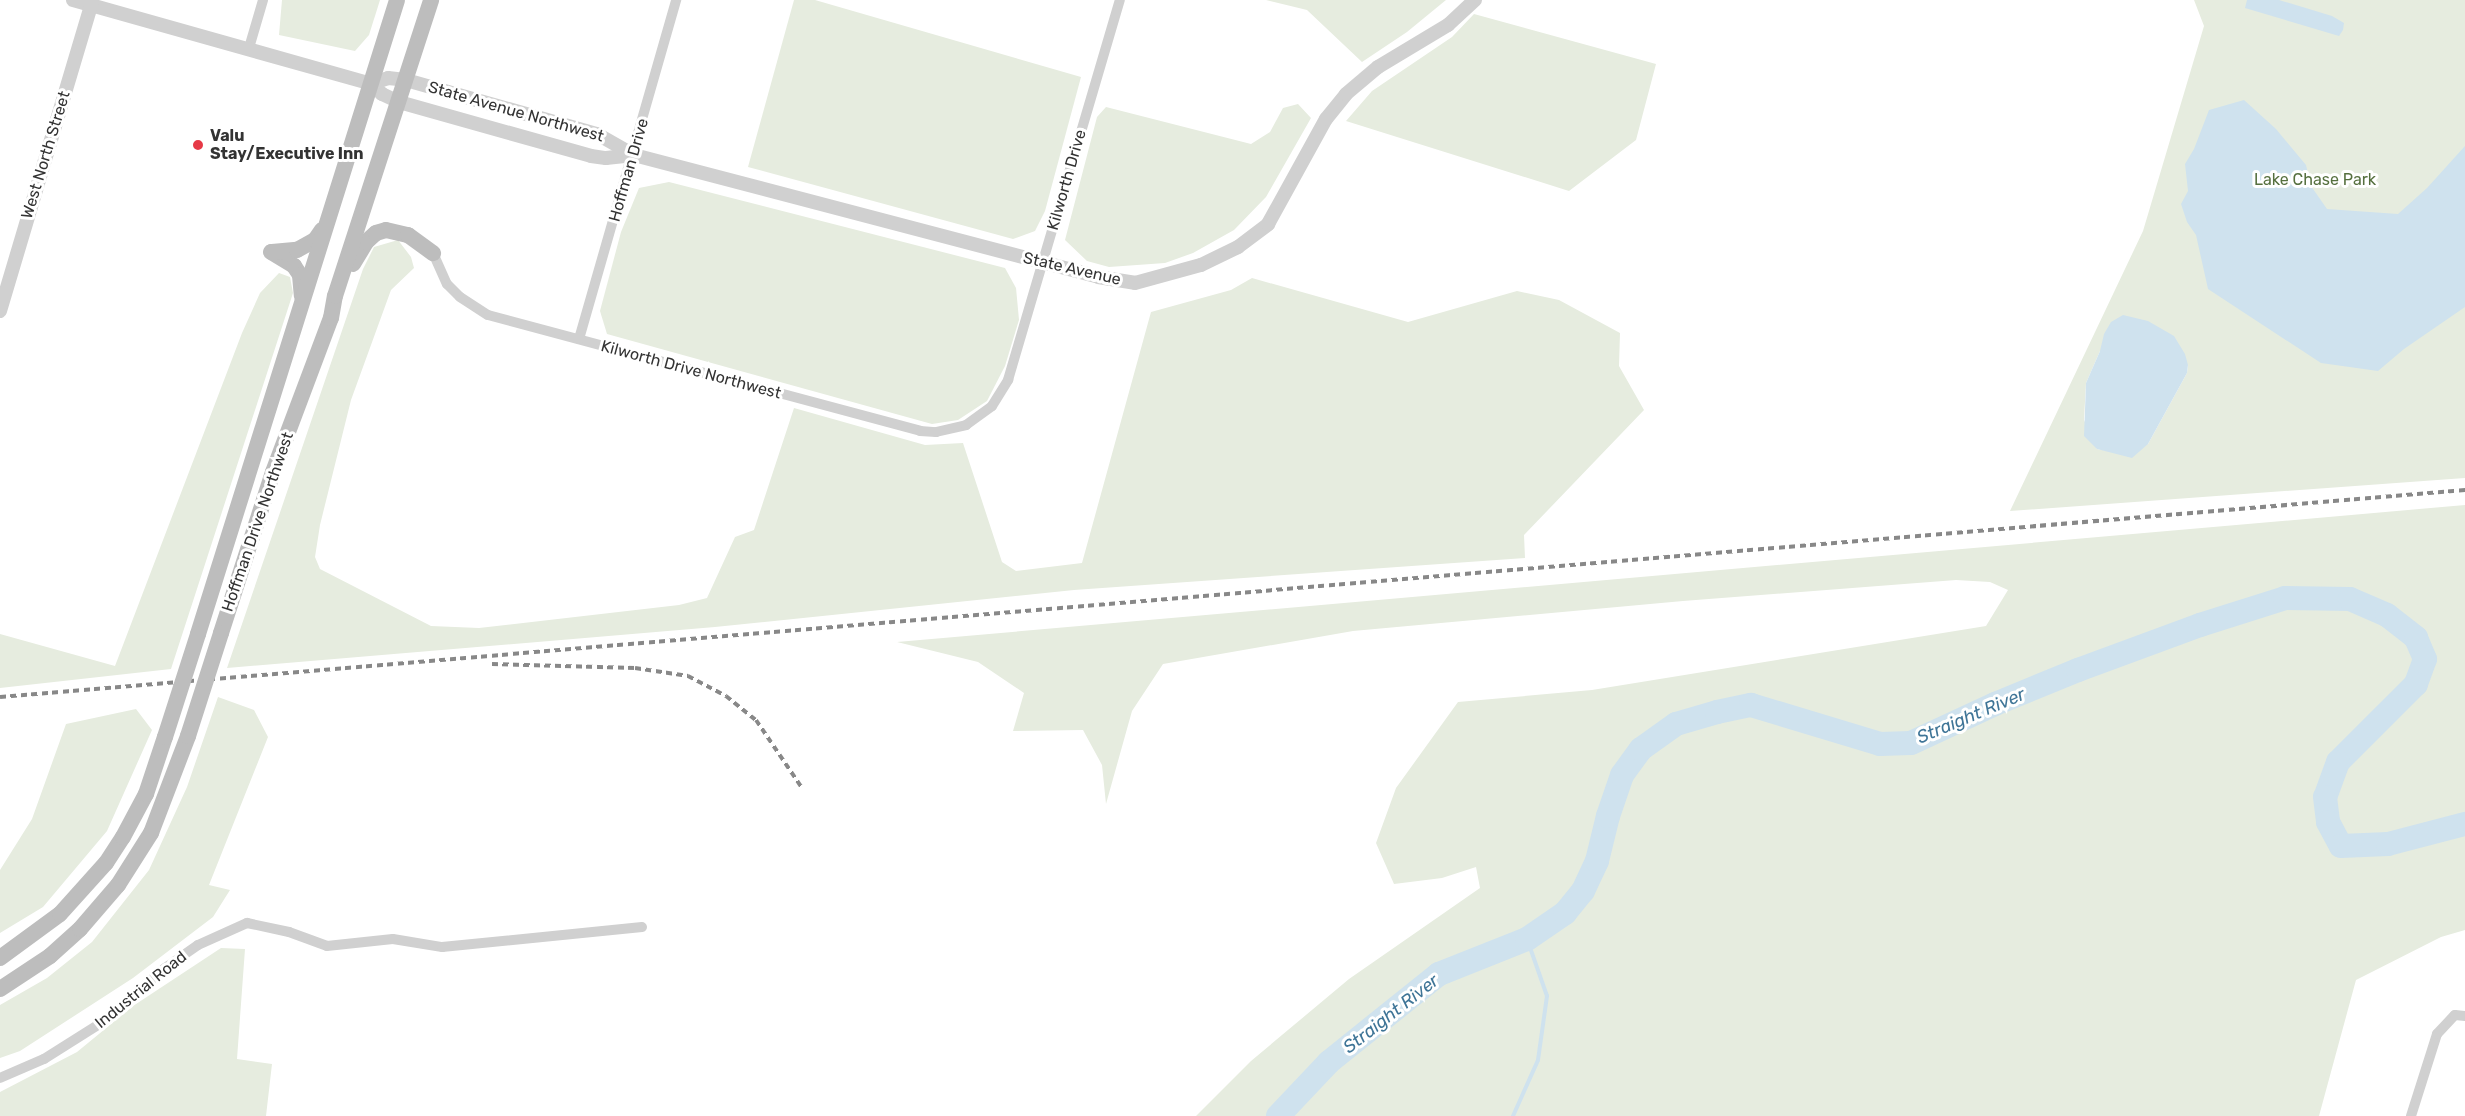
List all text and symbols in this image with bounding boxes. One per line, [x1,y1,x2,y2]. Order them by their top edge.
street label: State Avenue Northwest [426,78,606,146]
street label: West North Street [17,89,75,221]
street label: Hoffman Drive [605,116,653,224]
place label: Valu Stay/Executive Inn [210,126,364,164]
street label: Kilworth Drive [1043,128,1091,232]
marker: Valu Stay/Executive Inn [191,138,205,152]
park label: Lake Chase Park [2254,170,2376,190]
street label: State Avenue [1021,248,1123,290]
street label: Kilworth Drive Northwest [599,337,783,403]
street label: Hoffman Drive Northwest [218,430,298,614]
water label: Straight River [1914,683,2028,749]
street label: Industrial Road [91,947,191,1033]
water label: Straight River [1339,970,1443,1058]

